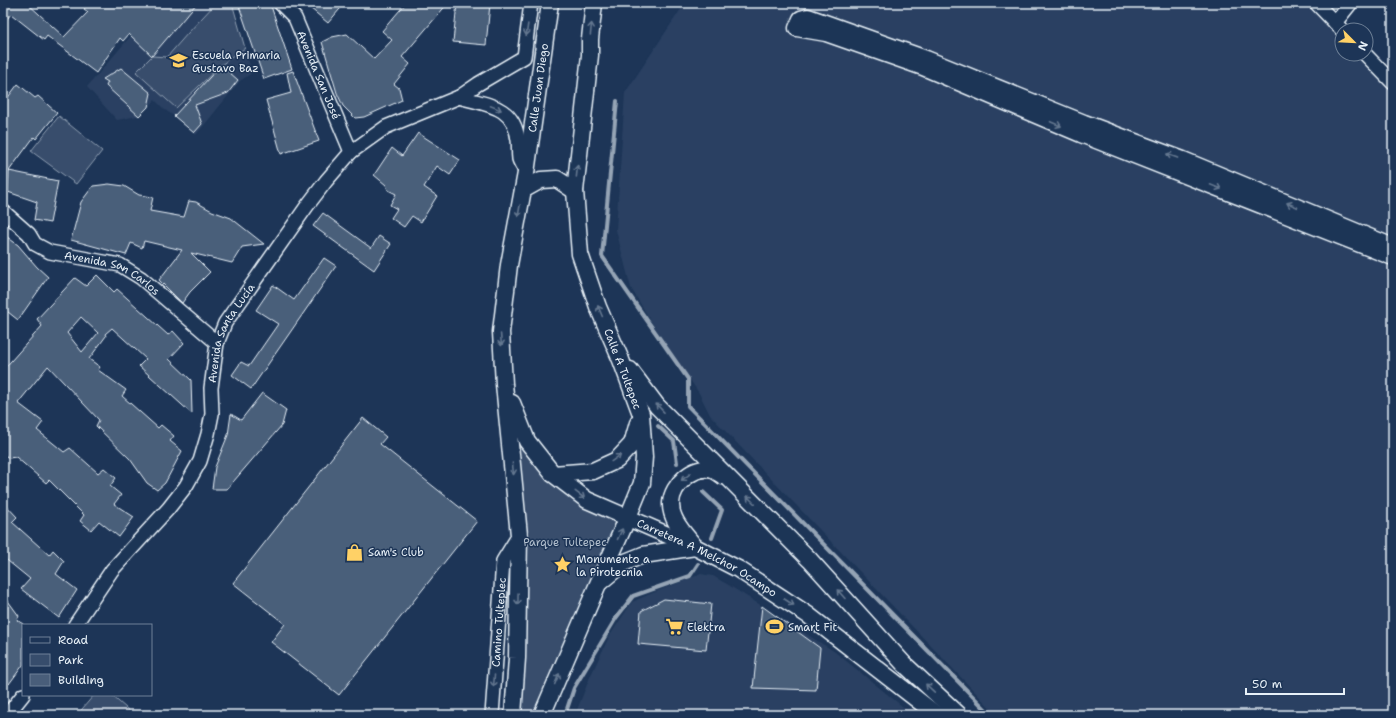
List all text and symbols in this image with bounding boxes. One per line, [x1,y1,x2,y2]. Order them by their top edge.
north arrow [1334,22,1374,62]
one-way arrow [523,23,531,36]
one-way arrow [588,23,595,36]
street label: Avenida San José [293,29,344,122]
text: N [1354,39,1371,53]
street label: Calle Juan Diego [525,42,552,133]
place label: Escuela Primaria Gustavo Baz [192,48,280,76]
school or university icon: Escuela Primaria Gustavo Baz [169,51,189,71]
one-way arrow [490,105,502,113]
one-way arrow [1050,120,1062,128]
one-way arrow [1167,151,1179,159]
one-way arrow [573,165,581,178]
one-way arrow [1210,183,1222,191]
one-way arrow [1287,201,1299,208]
one-way arrow [515,204,523,217]
street label: Avenida San Carlos [63,248,163,299]
street label: Avenida Santa Lucía [205,281,258,384]
one-way arrow [596,306,604,318]
street label: Calle A Tultepec [600,327,645,412]
one-way arrow [498,333,505,346]
one-way arrow [655,403,664,413]
one-way arrow [611,454,622,462]
one-way arrow [509,462,516,475]
one-way arrow [681,473,692,481]
one-way arrow [574,490,585,499]
one-way arrow [746,495,756,505]
street label: Carretera A Melchor Ocampo [634,516,780,601]
one-way arrow [617,529,624,541]
park label: Parque Tultepec [523,535,607,550]
shop icon: Sam's Club [345,542,365,562]
place label: Sam's Club [368,545,424,560]
place label: Monumento a la Pirotecnia [576,552,650,580]
place icon: Monumento a la Pirotecnia [553,555,573,575]
street label: Camino Tulteplec [488,576,510,668]
one-way arrow [836,589,845,600]
one-way arrow [514,592,522,605]
one-way arrow [783,598,794,606]
supermarket icon: Elektra [664,617,684,637]
sports icon: Smart Fit [765,617,785,637]
place label: Elektra [687,620,725,635]
place label: Smart Fit [788,620,838,635]
legend [22,624,152,696]
text: Road [58,632,89,648]
text: Park [58,652,84,668]
scale bar [1246,670,1344,696]
text: Building [58,672,104,688]
one-way arrow [491,674,498,687]
one-way arrow [554,674,561,686]
text: 50 m [1252,676,1282,692]
one-way arrow [925,684,935,693]

